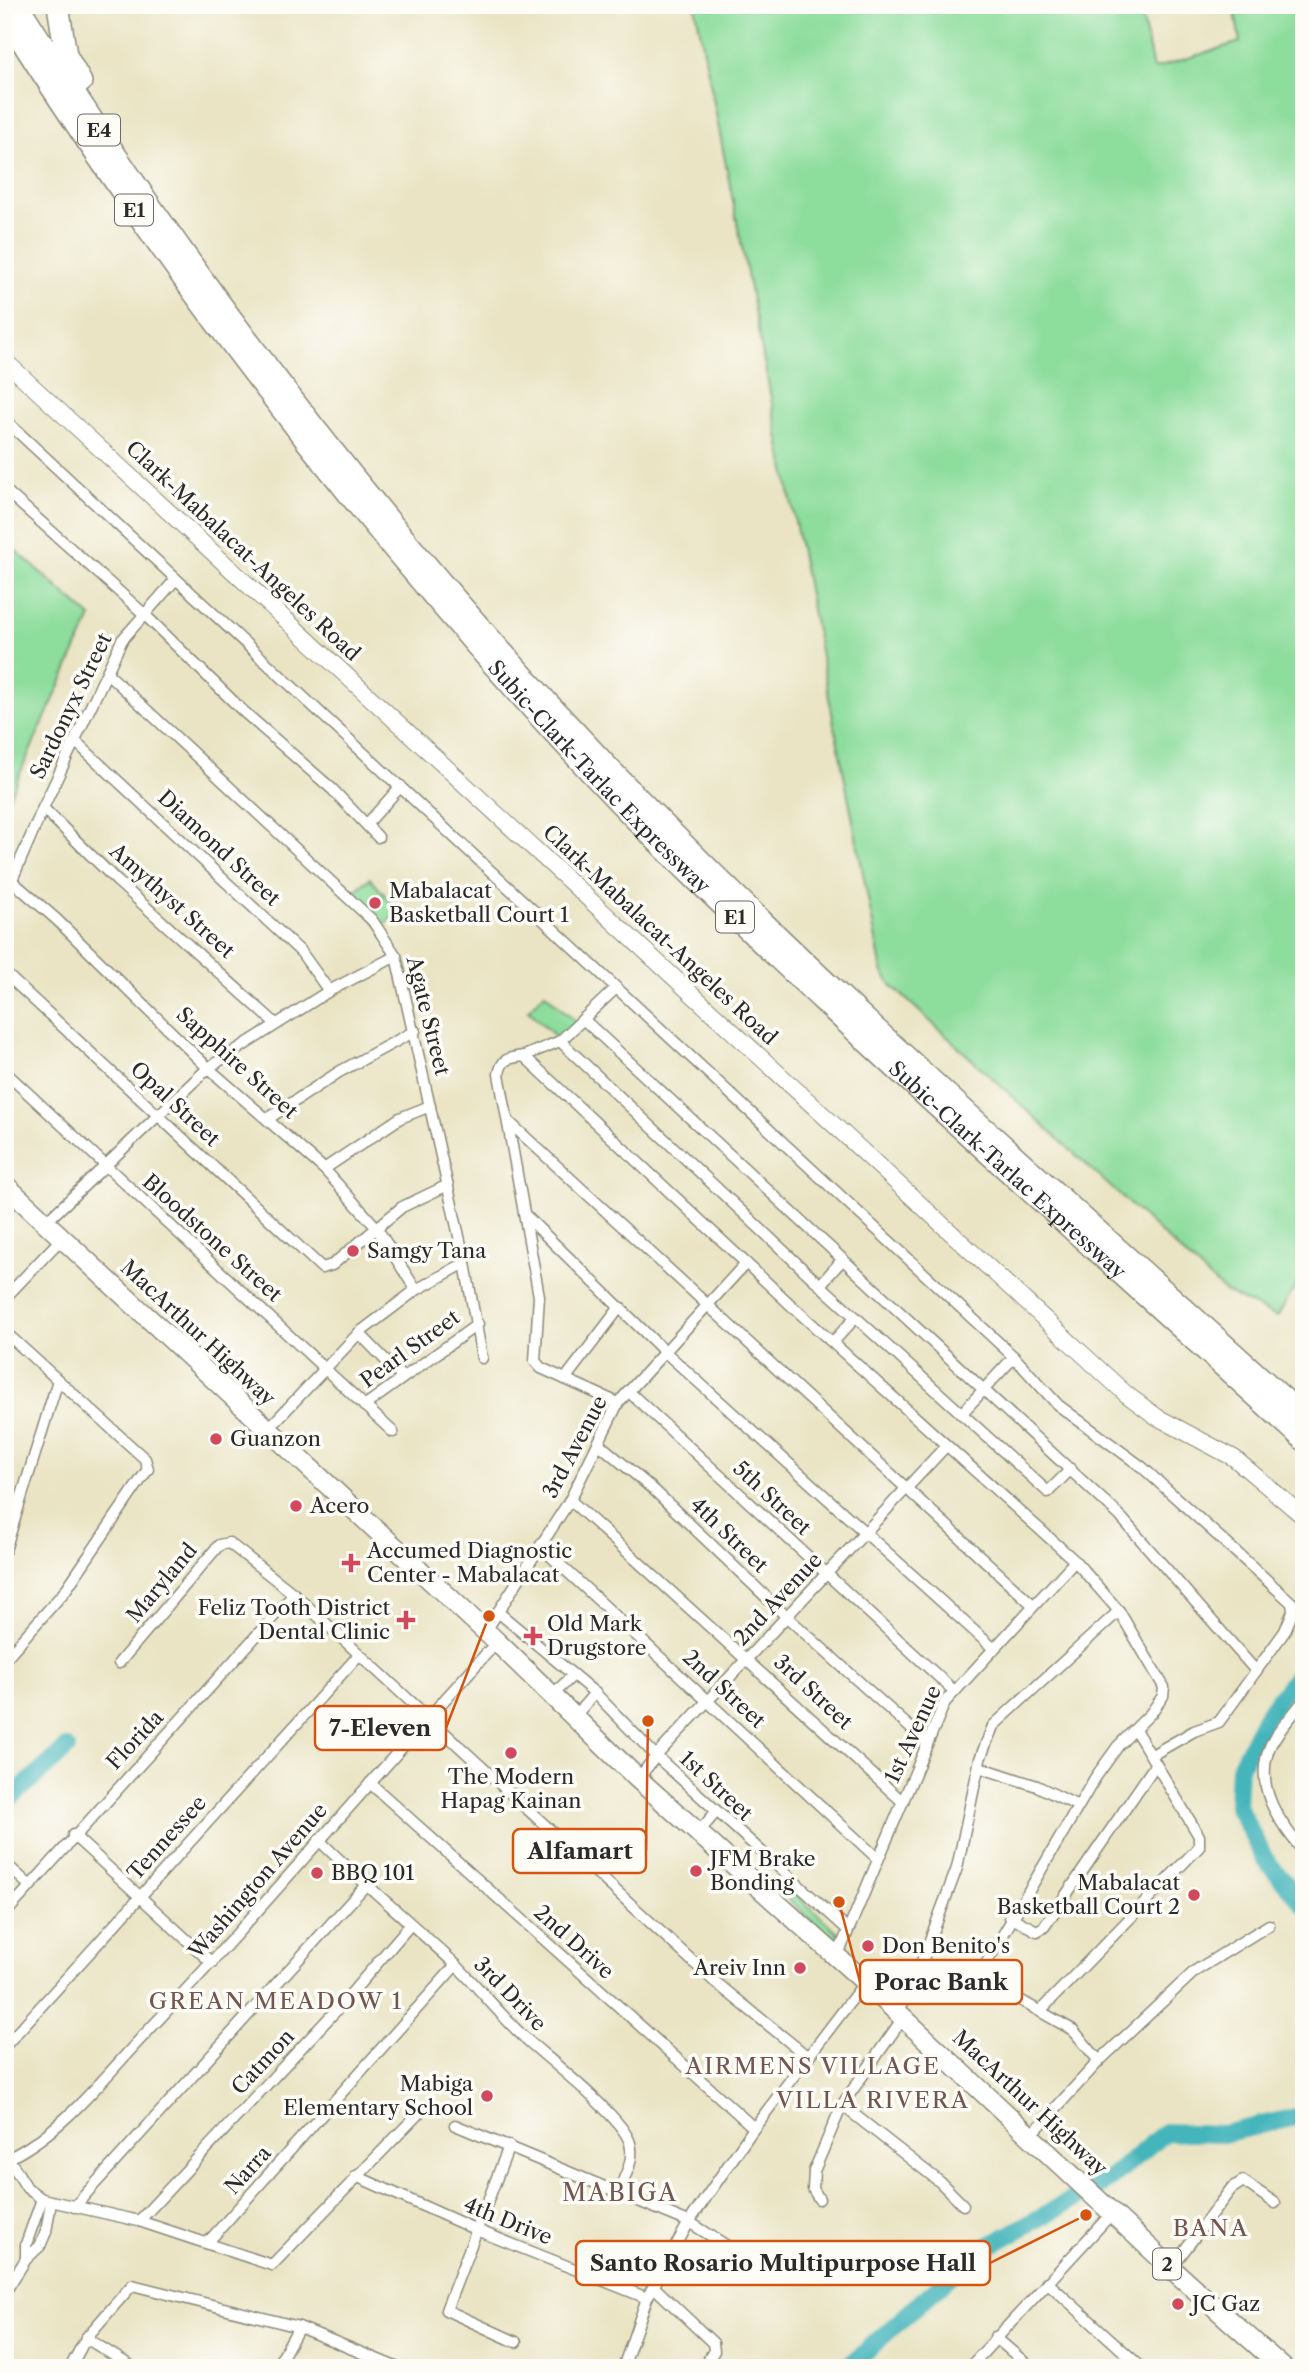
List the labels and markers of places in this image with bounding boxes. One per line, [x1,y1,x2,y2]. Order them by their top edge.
place label: Mabalacat Basketball Court 1 [389,878,569,927]
marker: Mabalacat Basketball Court 1 [367,895,383,911]
place label: Samgy Tana [367,1238,487,1263]
marker: Samgy Tana [345,1243,361,1259]
place label: Guanzon [230,1426,321,1451]
marker: Guanzon [208,1431,224,1447]
place label: Acero [309,1493,369,1518]
marker: Acero [288,1498,304,1514]
place label: Accumed Diagnostic Center - Mabalacat [366,1538,572,1587]
marker: Accumed Diagnostic Center - Mabalacat [341,1553,361,1573]
place label: Feliz Tooth District Dental Clinic [198,1595,391,1644]
marker: Feliz Tooth District Dental Clinic [396,1610,416,1630]
place label: Old Mark Drugstore [547,1611,647,1660]
marker: Old Mark Drugstore [525,1628,541,1644]
callout: 7-Eleven [315,1706,446,1750]
marker: The Modern Hapag Kainan [503,1745,519,1761]
place label: The Modern Hapag Kainan [441,1764,581,1813]
callout: Alfamart [513,1829,646,1873]
place label: JFM Brake Bonding [707,1846,816,1895]
place label: BBQ 101 [331,1860,414,1885]
marker: JFM Brake Bonding [688,1863,704,1879]
marker: BBQ 101 [309,1865,325,1881]
place label: Mabalacat Basketball Court 2 [997,1870,1181,1919]
marker: Mabalacat Basketball Court 2 [1186,1887,1202,1903]
place label: Don Benito's [882,1933,1010,1958]
marker: Don Benito's [860,1938,876,1954]
place label: Areiv Inn [692,1955,786,1980]
marker: Areiv Inn [792,1960,808,1976]
callout: Porac Bank [860,1960,1022,2004]
place label: Mabiga Elementary School [283,2071,474,2120]
marker: Mabiga Elementary School [479,2088,495,2104]
callout: Santo Rosario Multipurpose Hall [576,2241,990,2285]
place label: JC Gaz [1189,2291,1260,2316]
marker: JC Gaz [1170,2296,1186,2312]

